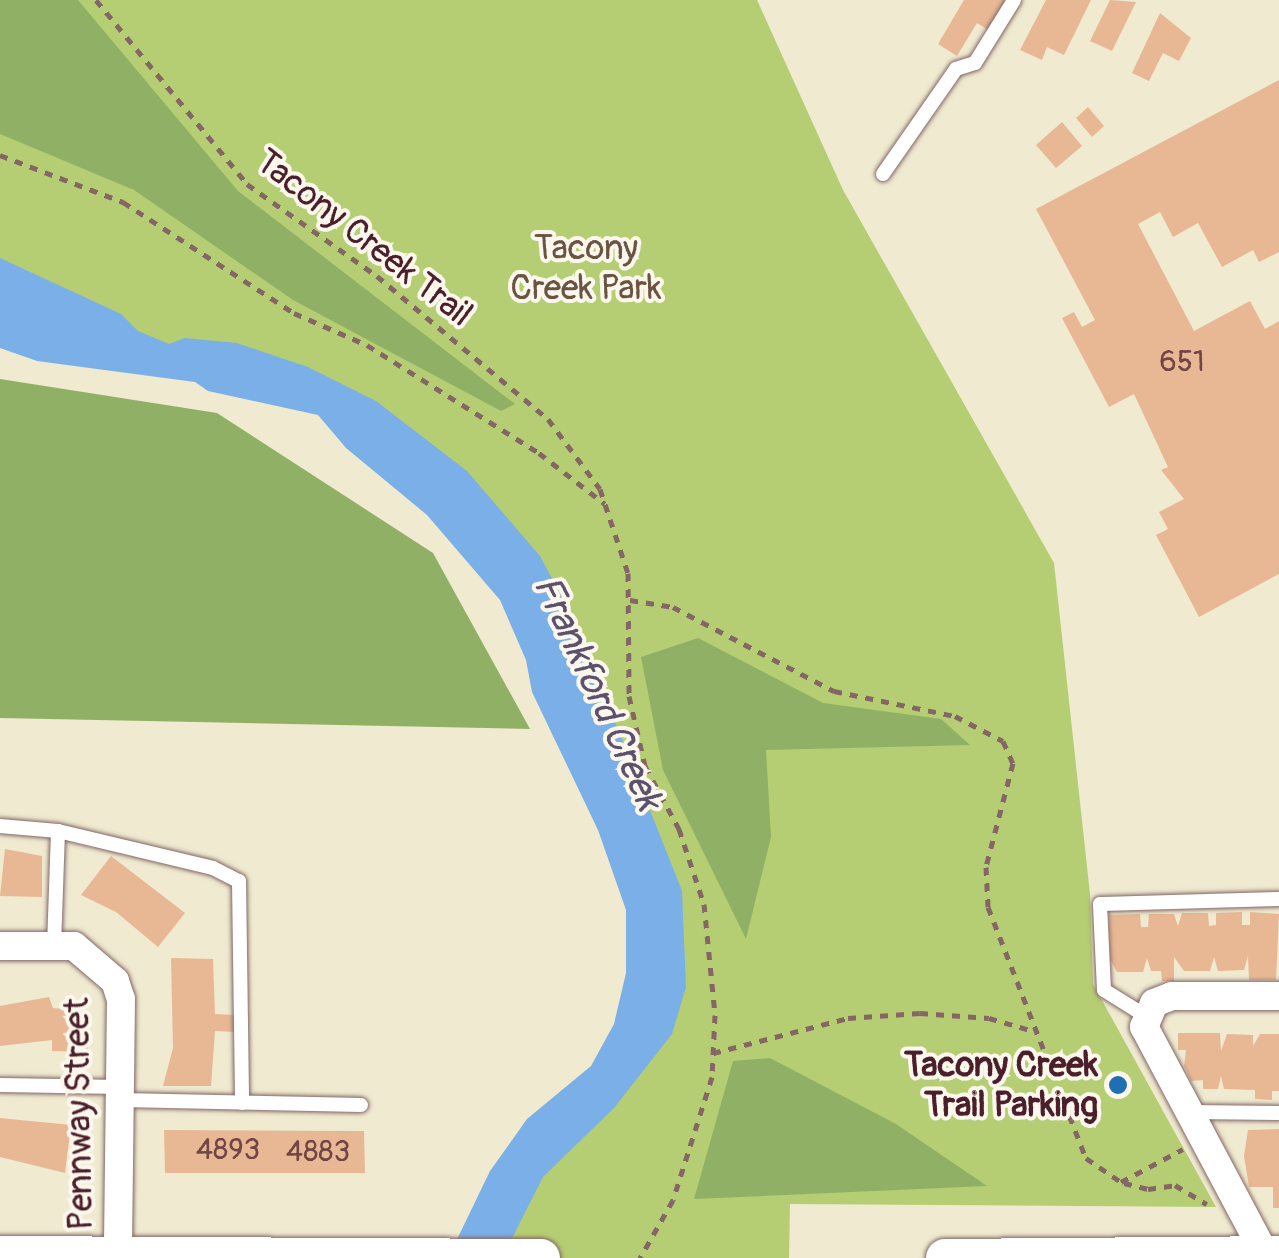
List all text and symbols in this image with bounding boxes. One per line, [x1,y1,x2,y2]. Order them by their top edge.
street label: Tacony Creek Trail [247,140,481,336]
park label: Tacony Creek Park [510,227,662,309]
house number: 651 [1159,344,1205,380]
water label: Frankford Creek [523,569,671,817]
street label: Pennway Street [56,997,102,1231]
place label: Tacony Creek Trail Parking [904,1044,1098,1126]
marker: Tacony Creek Trail Parking [1107,1074,1129,1096]
house number: 4893 [196,1132,260,1168]
house number: 4883 [286,1134,350,1170]

